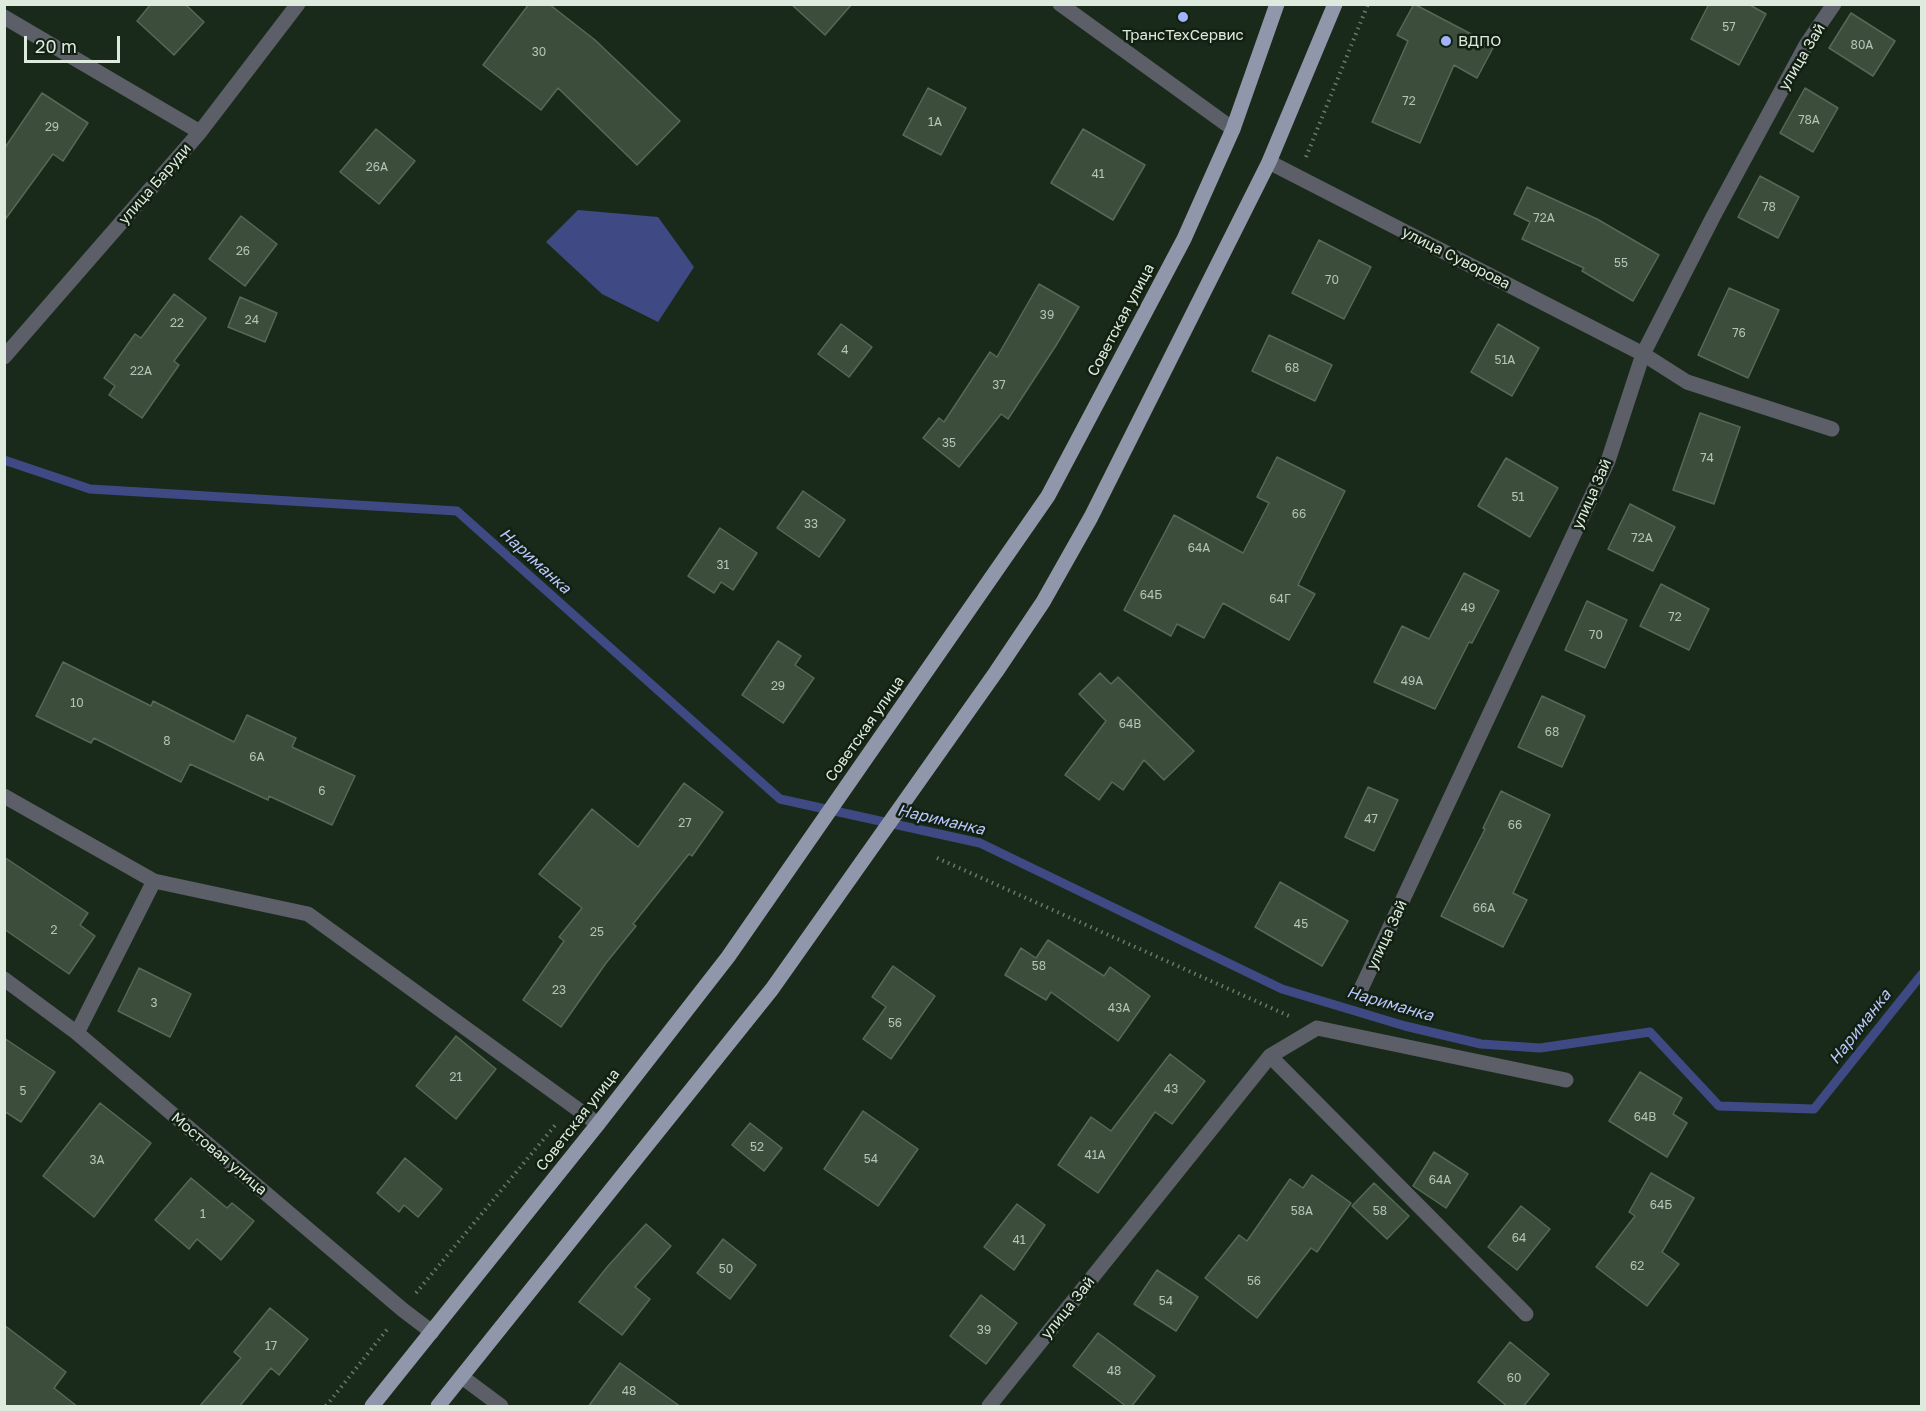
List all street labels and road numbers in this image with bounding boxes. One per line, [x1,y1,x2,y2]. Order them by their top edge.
street label: улица Зай [1775,20,1829,94]
street label: улица Баруди [115,140,195,228]
street label: улица Суворова [1399,223,1513,293]
street label: Советская улица [1084,261,1158,379]
street label: улица Зай [1569,456,1615,532]
street label: Советская улица [822,673,908,785]
street label: улица Зай [1363,897,1411,973]
street label: Советская улица [532,1065,624,1175]
street label: Мостовая улица [167,1109,271,1199]
street label: улица Зай [1037,1273,1099,1343]

